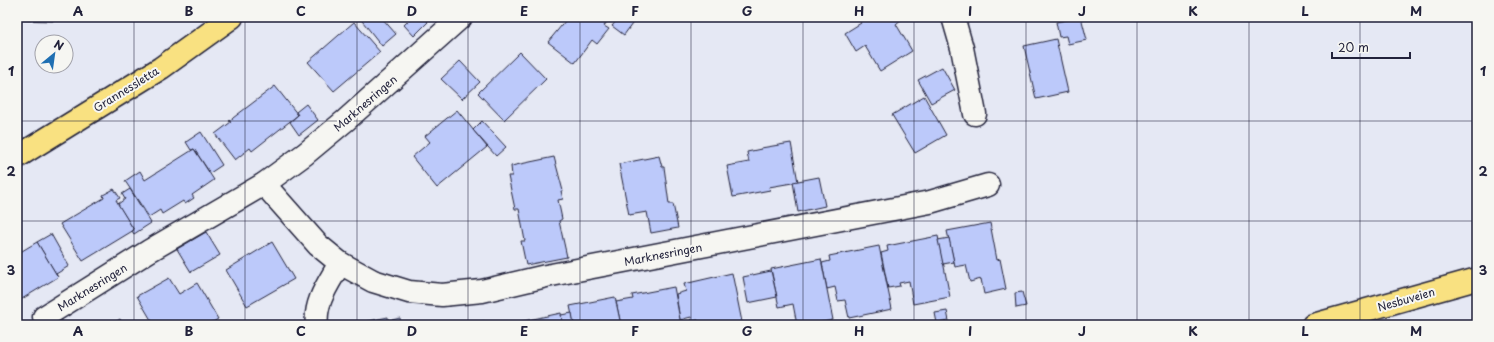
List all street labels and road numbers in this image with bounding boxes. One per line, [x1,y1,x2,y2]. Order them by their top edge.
street label: Grannessletta [90,62,162,116]
street label: Marknesringen [330,71,401,135]
street label: Marknesringen [623,238,704,270]
street label: Marknesringen [54,259,130,315]
street label: Nesbuveien [1375,283,1437,315]

